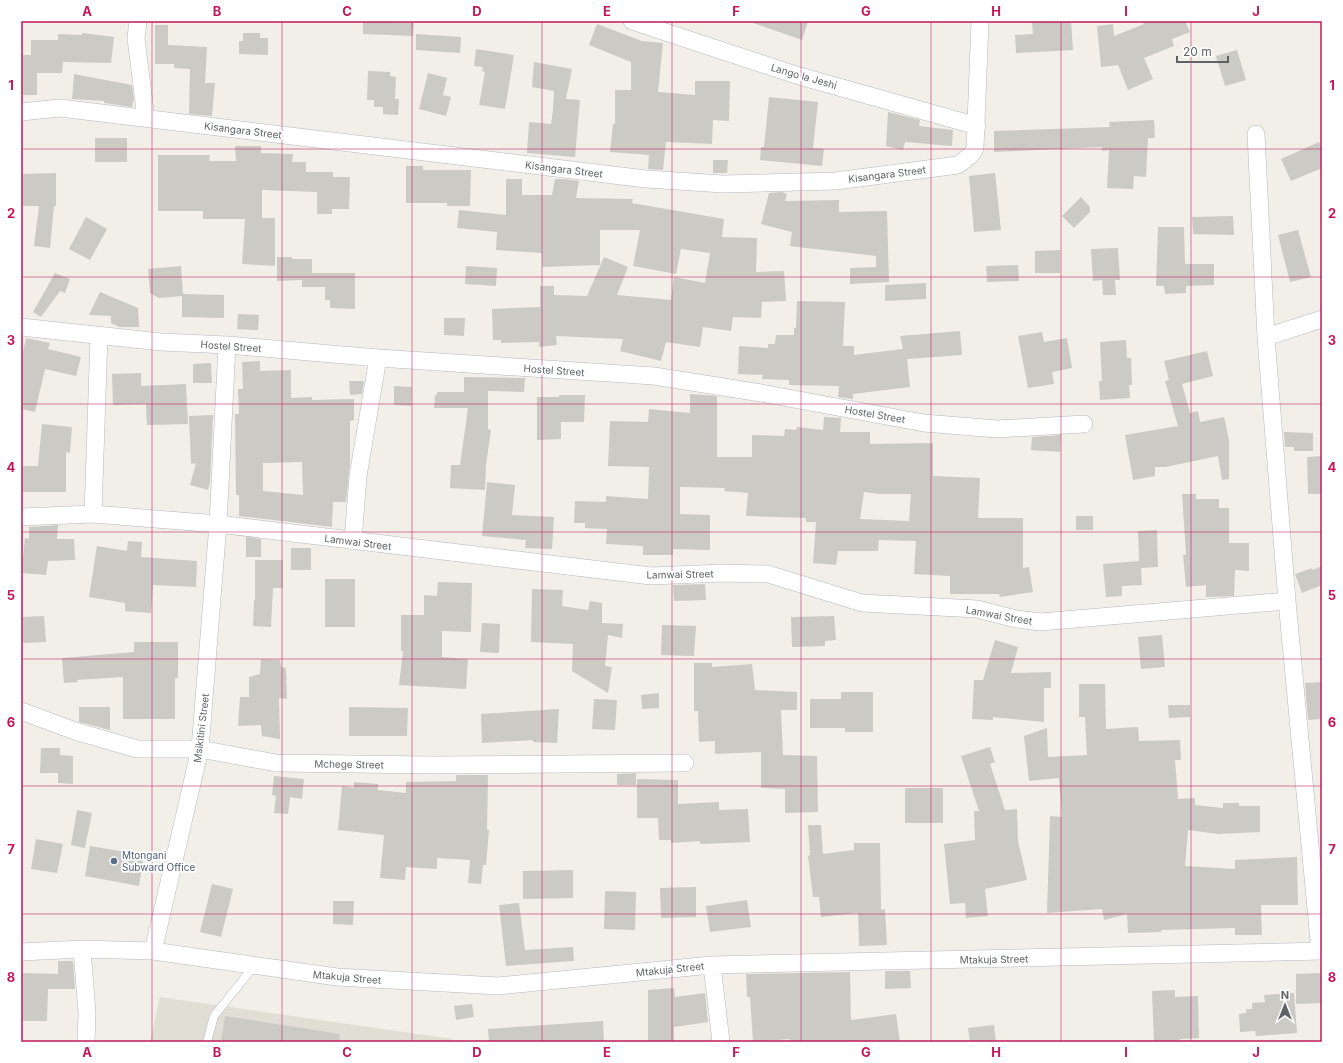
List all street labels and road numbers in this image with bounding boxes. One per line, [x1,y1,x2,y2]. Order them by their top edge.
street label: Lango la Jeshi [770,61,838,91]
street label: Kisangara Street [203,119,283,141]
street label: Kisangara Street [524,158,604,180]
street label: Kisangara Street [847,163,927,185]
street label: Hostel Street [200,338,263,354]
street label: Hostel Street [523,362,586,378]
street label: Hostel Street [844,403,907,425]
street label: Lamwai Street [324,532,393,552]
street label: Lamwai Street [646,567,714,581]
street label: Lamwai Street [965,603,1034,627]
street label: Msikitini Street [191,692,211,763]
street label: Mchege Street [314,757,385,771]
street label: Mtakuja Street [960,952,1029,966]
street label: Mtakuja Street [635,959,705,979]
street label: Mtakuja Street [312,968,382,986]

